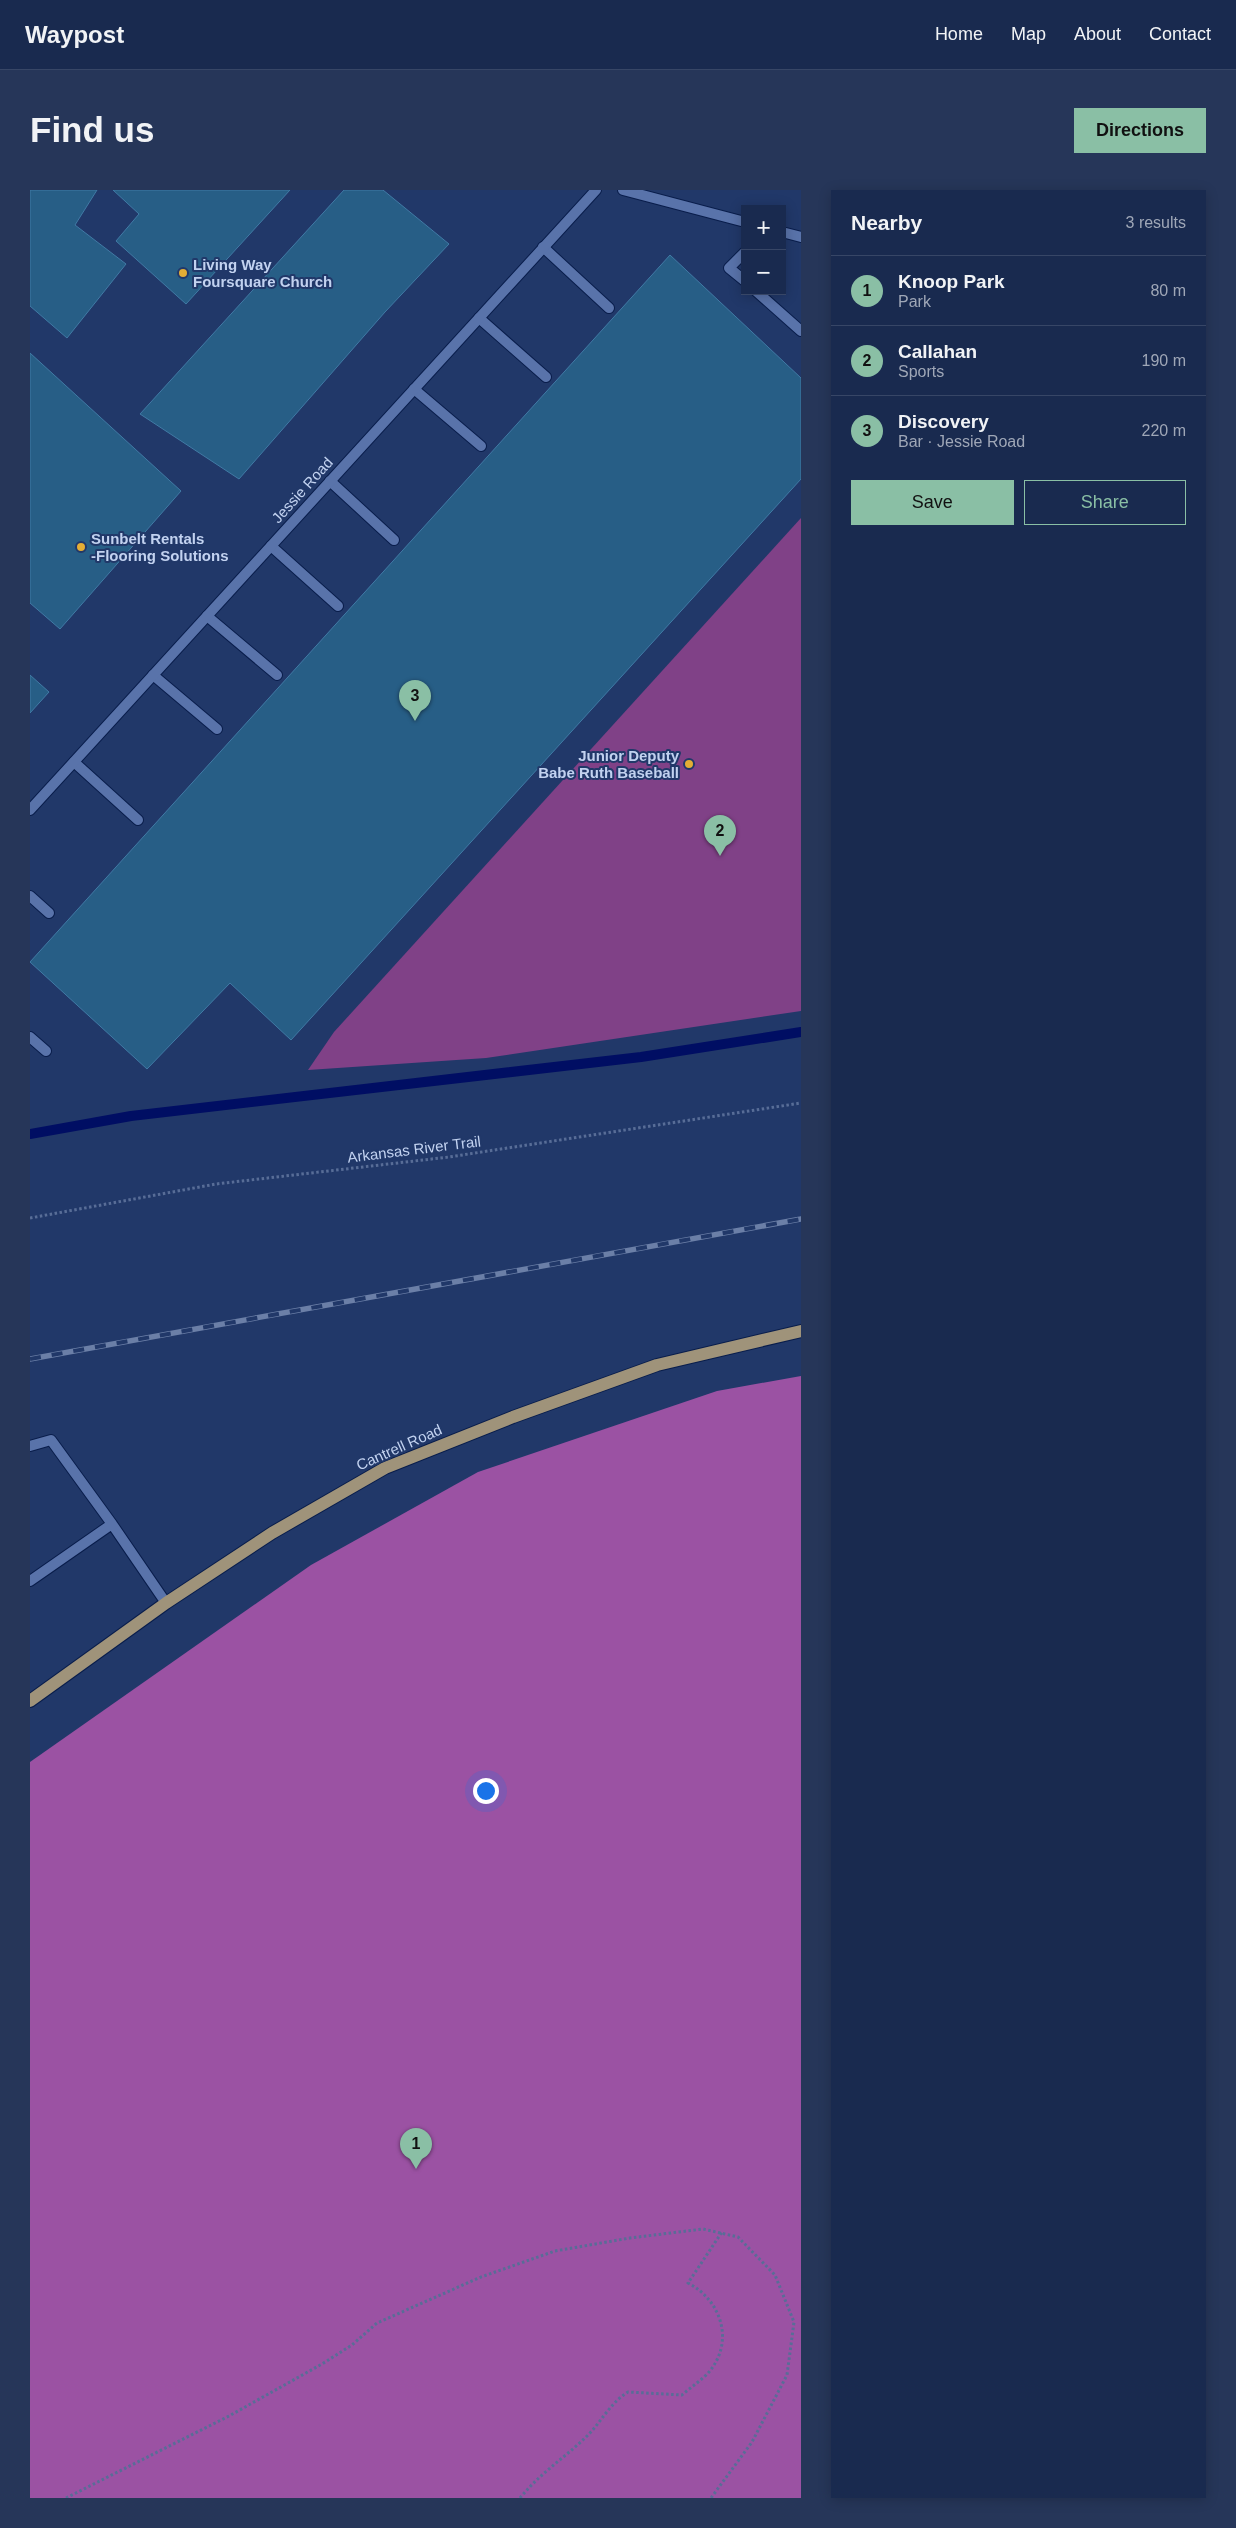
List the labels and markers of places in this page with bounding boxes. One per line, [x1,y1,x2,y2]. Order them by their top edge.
place label: Living Way Foursquare Church [193,256,332,290]
marker: Living Way Foursquare Church [177,267,189,279]
place label: Sunbelt Rentals -Flooring Solutions [91,530,228,564]
marker: Sunbelt Rentals -Flooring Solutions [75,541,87,553]
pin: 3 [399,680,431,721]
place label: Junior Deputy Babe Ruth Baseball [538,747,680,781]
marker: Junior Deputy Babe Ruth Baseball [683,758,695,770]
pin: 2 [704,815,736,856]
pin: 1 [400,2128,432,2169]

